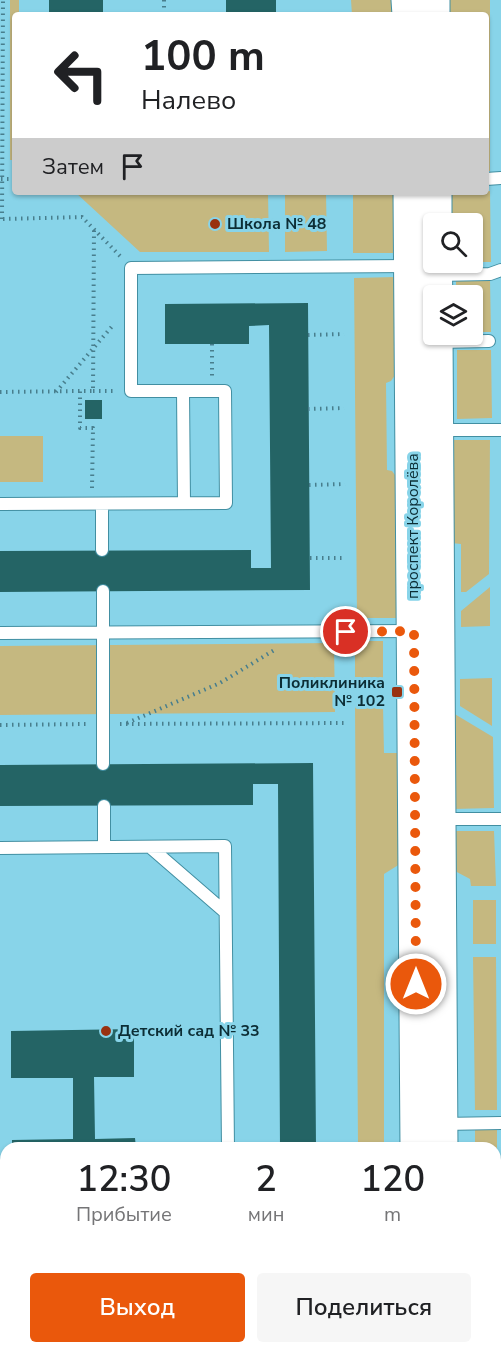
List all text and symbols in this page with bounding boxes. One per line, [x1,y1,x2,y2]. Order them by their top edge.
text: 100 m [141,28,265,85]
icon: left [42,36,120,114]
text: Налево [141,82,236,119]
icon: arrive [116,150,149,183]
text: Затем [42,152,104,182]
place label: Школа № 48 [227,213,326,235]
map controls [423,213,483,345]
button: search [423,213,483,273]
marker: Школа № 48 [208,217,222,231]
button: layers [423,285,483,345]
street label: проспект Королёва [402,453,424,599]
pin [320,606,371,657]
icon: arrive [329,615,362,648]
place label: Поликлиника № 102 [279,672,385,712]
marker: Поликлиника № 102 [390,685,404,699]
position arrow [384,952,448,1016]
place label: Детский сад № 33 [118,1020,260,1042]
marker: Детский сад № 33 [99,1024,113,1038]
text: 12:30 [76,1155,171,1204]
text: 2 [255,1155,277,1204]
text: 120 [360,1155,425,1204]
text: Прибытие [76,1201,172,1228]
text: мин [248,1201,284,1228]
text: m [384,1201,401,1228]
button: Выход [30,1273,245,1342]
button: Поделиться [257,1273,471,1342]

